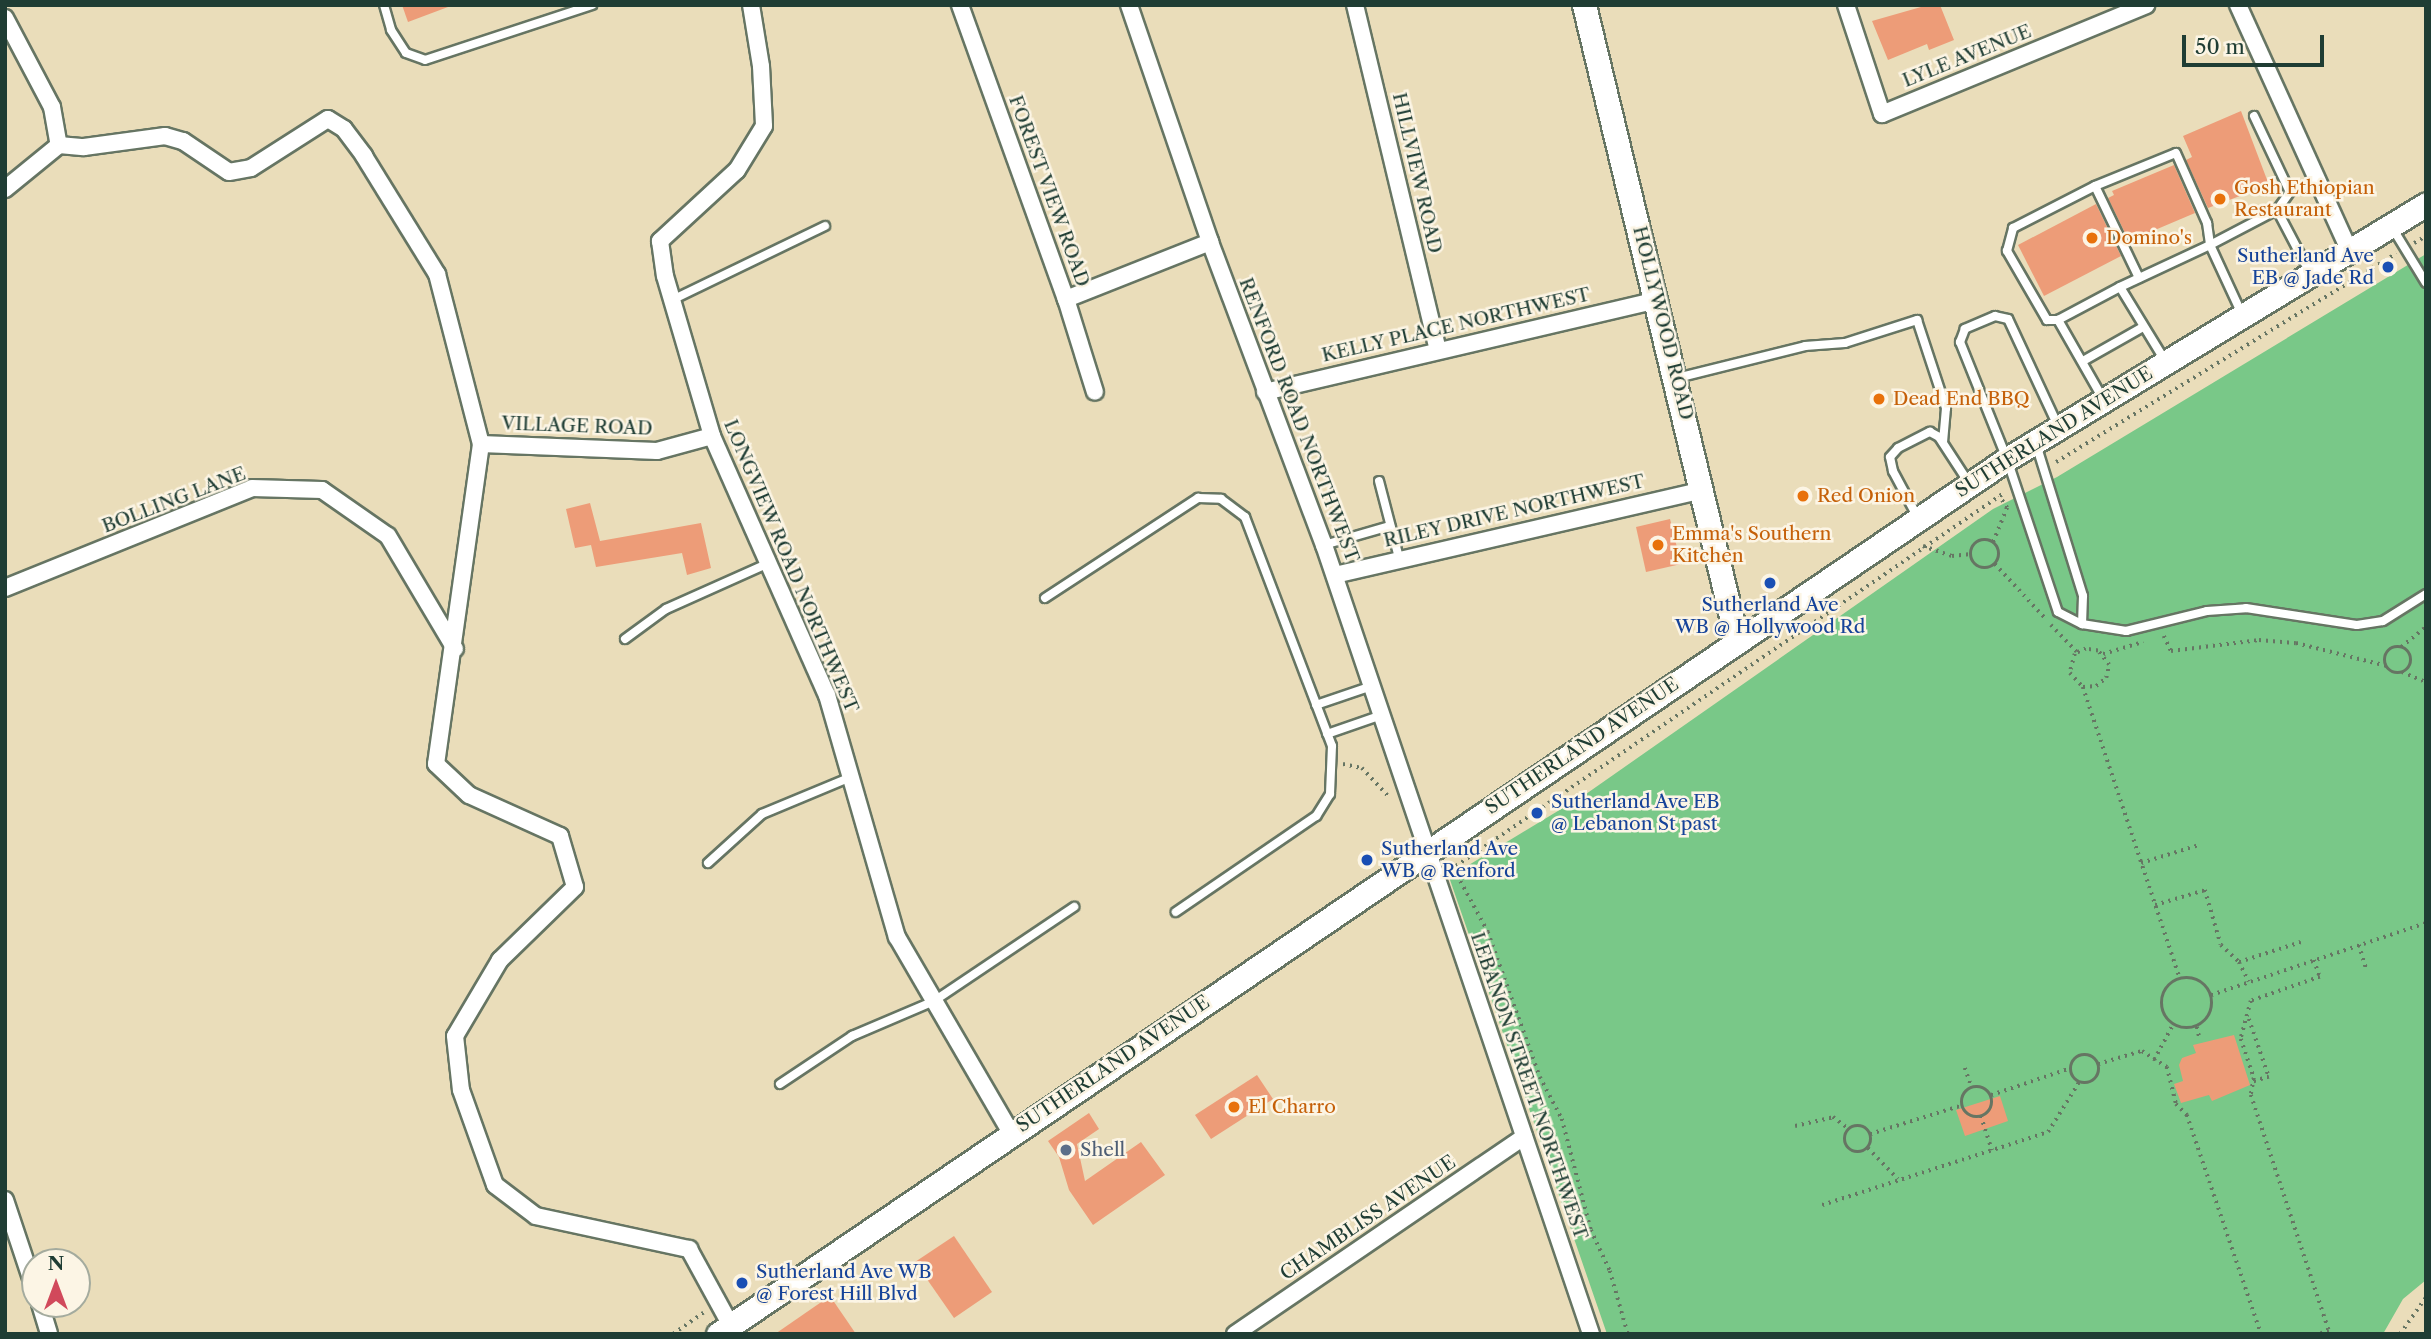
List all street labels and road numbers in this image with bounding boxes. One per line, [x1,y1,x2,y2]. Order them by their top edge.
street label: LYLE AVENUE [1899,20,2035,92]
street label: HILLVIEW ROAD [1387,90,1447,256]
street label: FOREST VIEW ROAD [1003,91,1095,291]
street label: HOLLYWOOD ROAD [1628,224,1698,422]
street label: RENFORD ROAD NORTHWEST [1234,274,1364,566]
street label: KELLY PLACE NORTHWEST [1319,283,1593,367]
street label: SUTHERLAND AVENUE [1951,362,2157,502]
street label: VILLAGE ROAD [501,412,653,440]
street label: LONGVIEW ROAD NORTHWEST [719,416,863,716]
street label: BOLLING LANE [99,462,249,538]
street label: RILEY DRIVE NORTHWEST [1381,470,1647,552]
street label: SUTHERLAND AVENUE [1481,673,1683,819]
street label: LEBANON STREET NORTHWEST [1465,929,1593,1243]
street label: SUTHERLAND AVENUE [1012,991,1214,1137]
street label: CHAMBLISS AVENUE [1276,1151,1460,1285]

